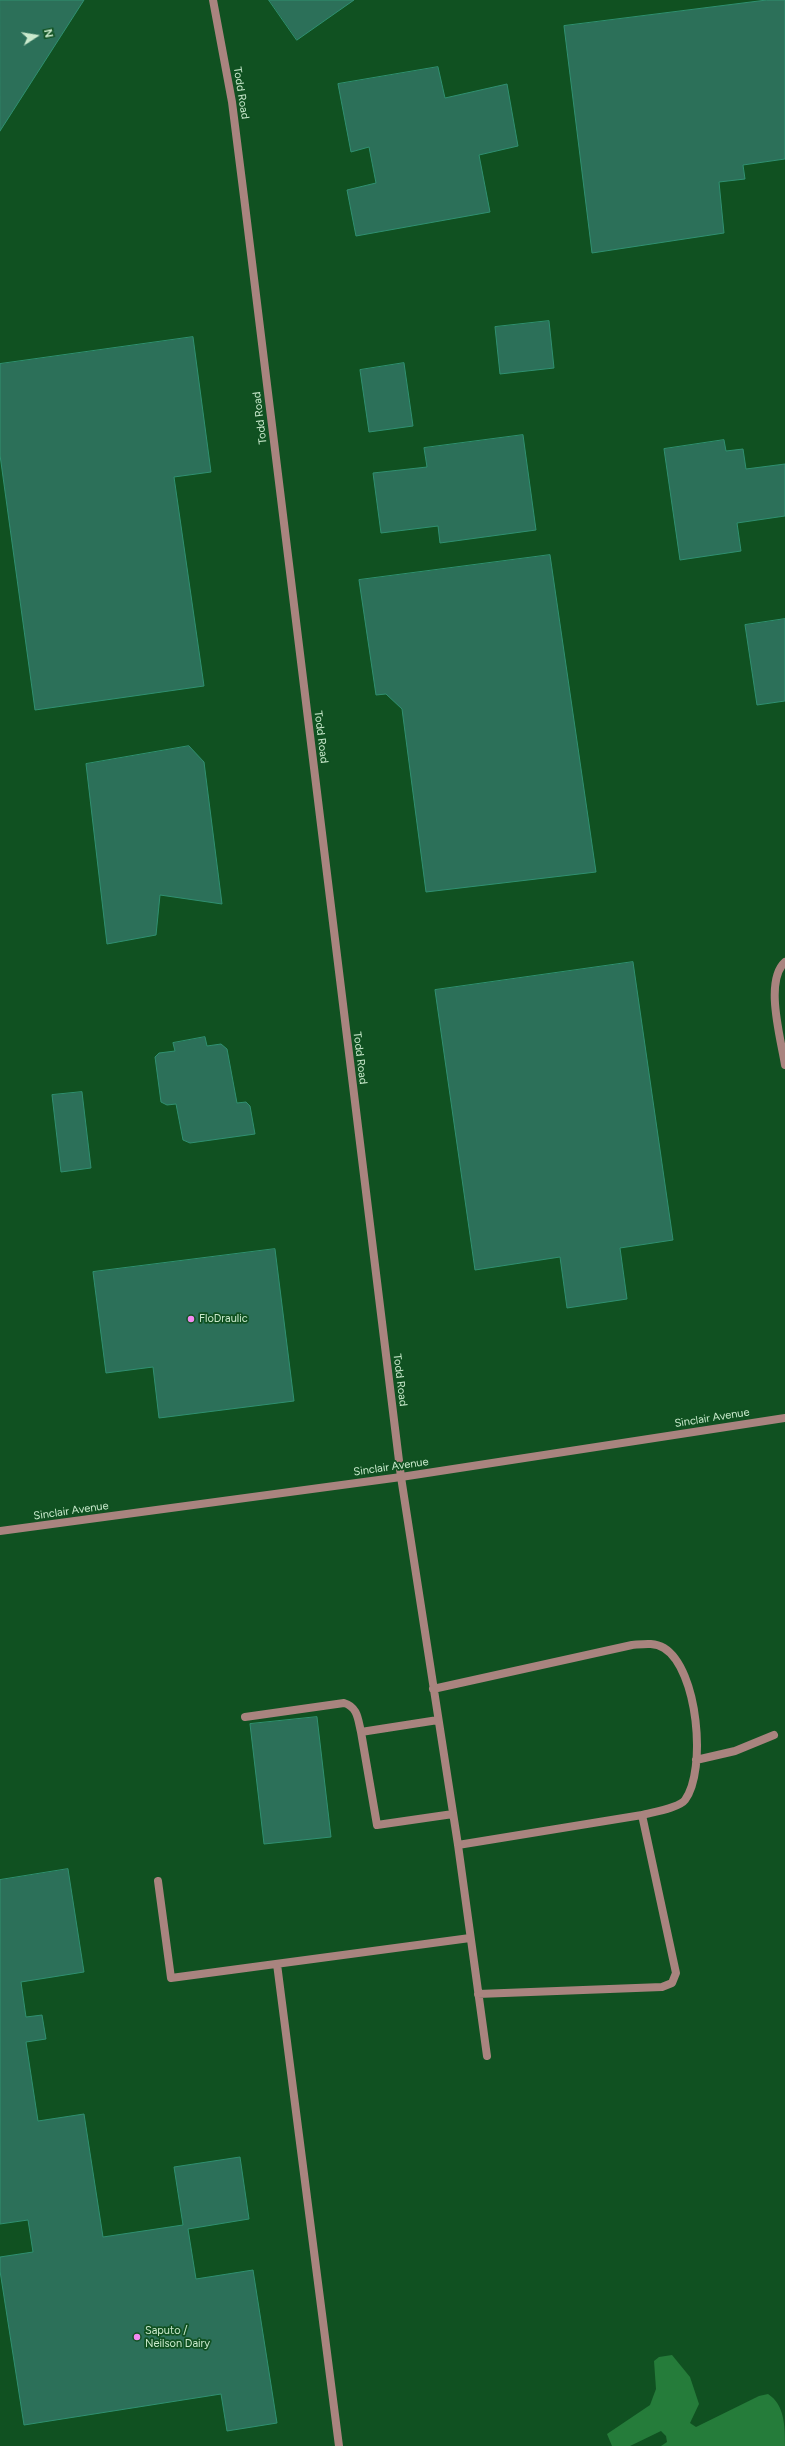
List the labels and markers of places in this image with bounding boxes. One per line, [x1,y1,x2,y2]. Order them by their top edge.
place label: FloDraulic [199,1312,248,1326]
marker: FloDraulic [186,1314,196,1324]
place label: Saputo / Neilson Dairy [145,2324,210,2350]
marker: Saputo / Neilson Dairy [132,2332,142,2342]

